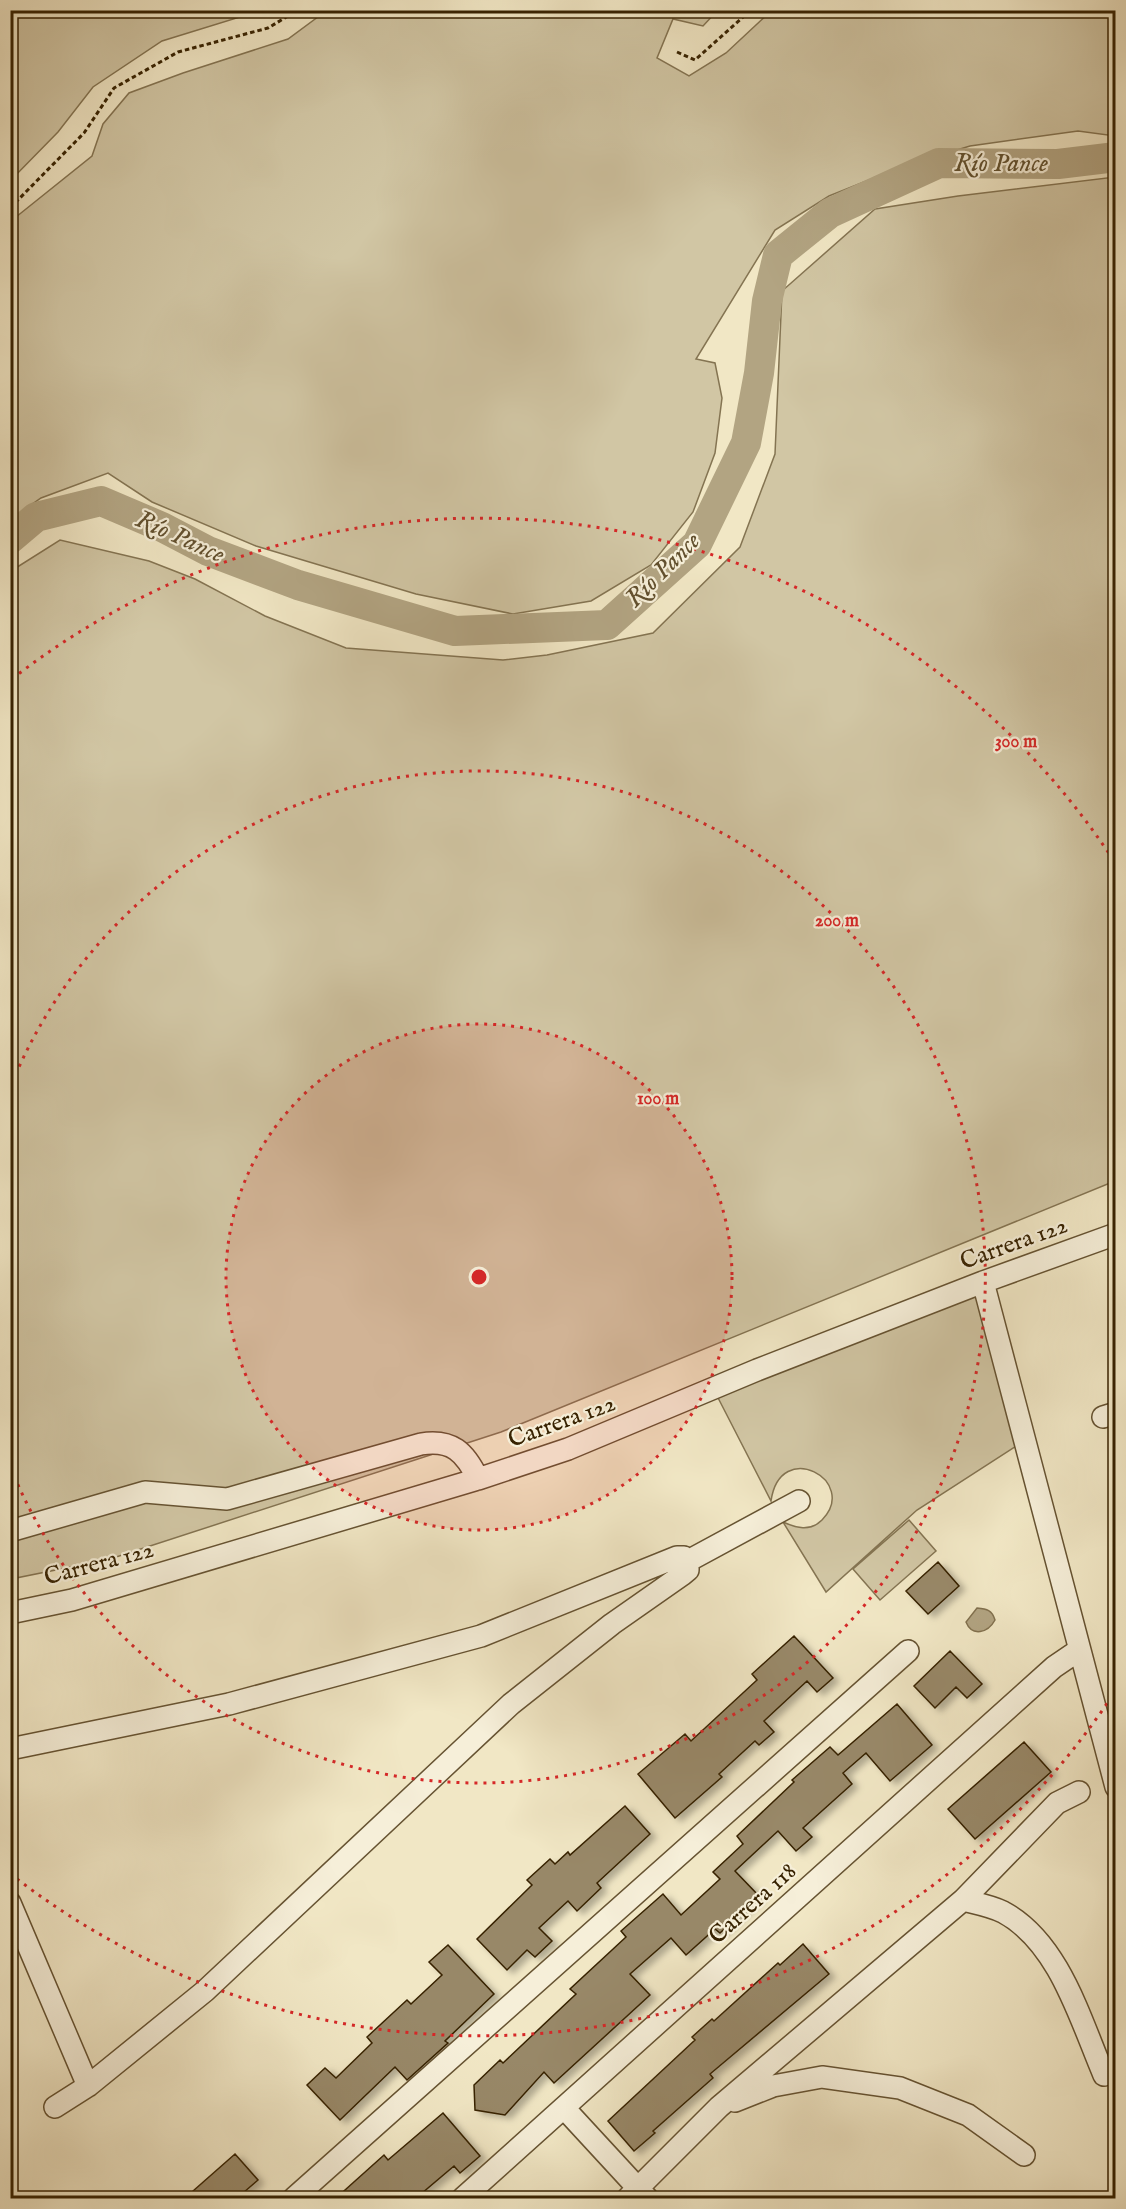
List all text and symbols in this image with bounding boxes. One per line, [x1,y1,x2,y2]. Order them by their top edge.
water label: Río Pance [954,147,1048,180]
water label: Río Pance [130,503,230,571]
water label: Río Pance [618,525,708,615]
text: 300 m [995,731,1037,754]
text: 200 m [815,910,859,933]
text: 100 m [637,1088,679,1111]
street label: Carrera 122 [956,1210,1072,1278]
centre of rings [469,1267,489,1287]
street label: Carrera 122 [504,1388,620,1456]
street label: Carrera 122 [41,1535,157,1593]
street label: Carrera 118 [703,1856,803,1952]

